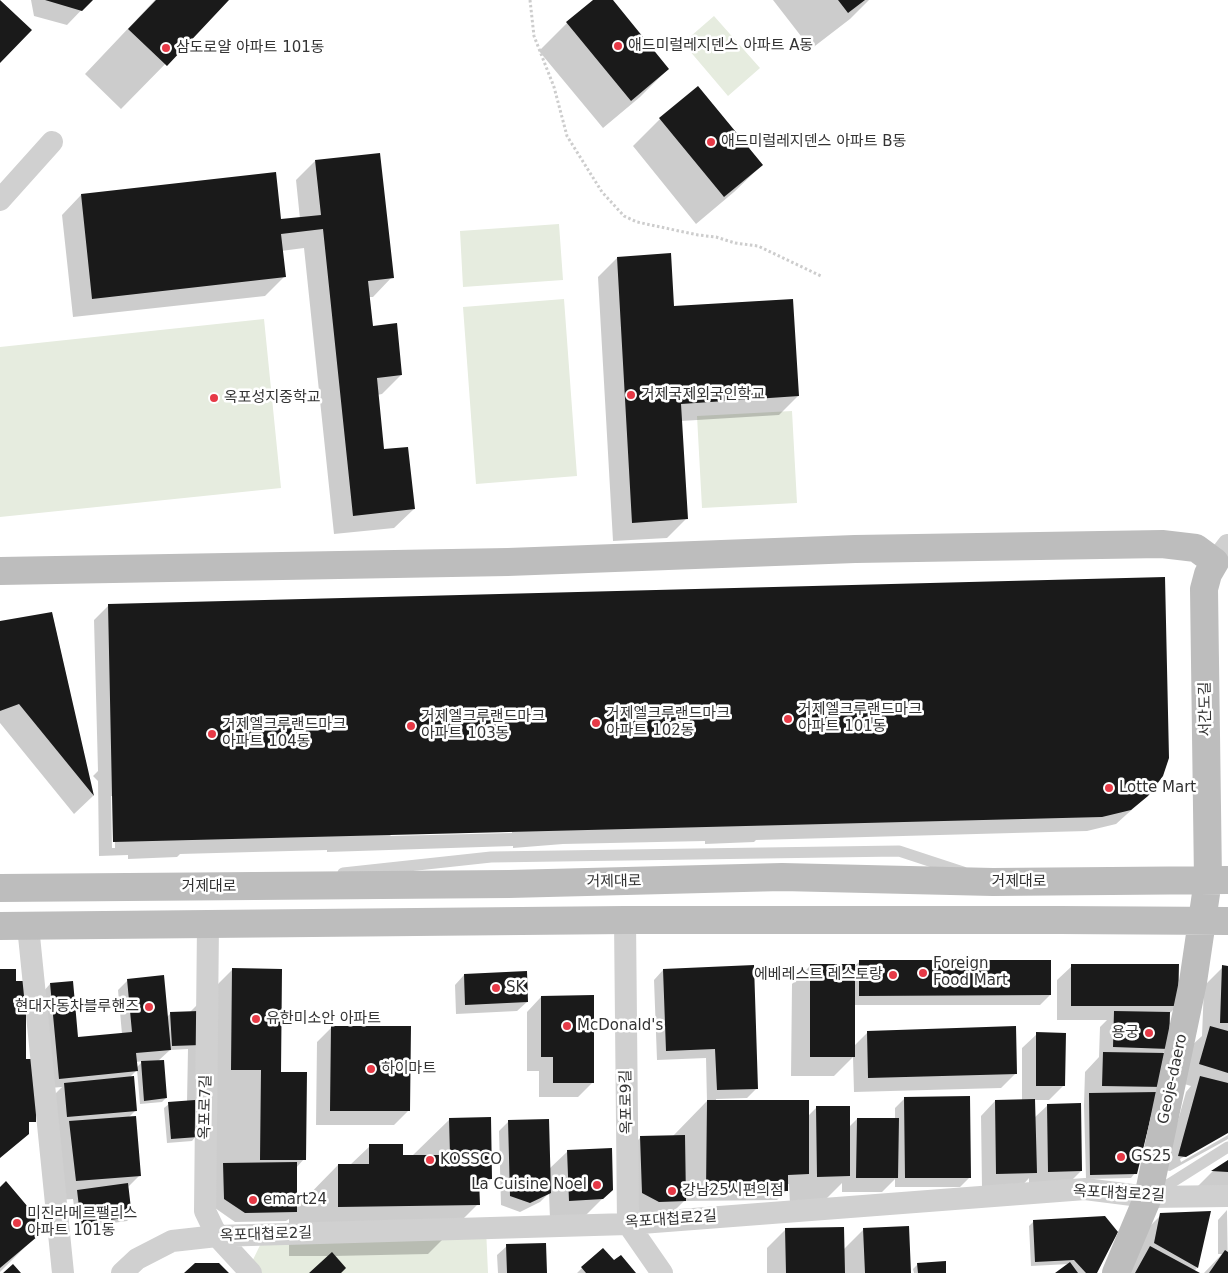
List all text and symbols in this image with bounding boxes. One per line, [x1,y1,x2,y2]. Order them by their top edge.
place label: 애드미럴레지덴스 아파트 A동 [628,37,813,55]
place label: 삼도로얄 아파트 101동 [176,39,325,57]
marker: 애드미럴레지덴스 아파트 A동 [612,40,624,52]
marker: 삼도로얄 아파트 101동 [160,42,172,54]
place label: 애드미럴레지덴스 아파트 B동 [721,133,906,151]
marker: 애드미럴레지덴스 아파트 B동 [705,136,717,148]
place label: 거제국제외국인학교 [641,386,765,404]
place label: 옥포성지중학교 [224,389,321,407]
marker: 거제국제외국인학교 [625,389,637,401]
marker: 옥포성지중학교 [208,392,220,404]
street label: 서간도길 [1197,681,1215,737]
place label: 거제엘크루랜드마크 아파트 101동 [798,701,922,736]
place label: 거제엘크루랜드마크 아파트 102동 [606,705,730,740]
place label: 거제엘크루랜드마크 아파트 103동 [421,708,545,743]
marker: 거제엘크루랜드마크 아파트 101동 [782,713,794,725]
place label: 거제엘크루랜드마크 아파트 104동 [222,716,346,751]
marker: 거제엘크루랜드마크 아파트 102동 [590,717,602,729]
marker: 거제엘크루랜드마크 아파트 103동 [405,720,417,732]
marker: 거제엘크루랜드마크 아파트 104동 [206,728,218,740]
place label: Lotte Mart [1119,779,1196,797]
marker: Lotte Mart [1103,782,1115,794]
street label: 거제대로 [586,873,642,891]
street label: 거제대로 [991,873,1047,891]
street label: 거제대로 [181,878,237,896]
place label: Foreign Food Mart [933,955,1008,990]
place label: 에베레스트 레스토랑 [754,966,883,984]
marker: Foreign Food Mart [917,967,929,979]
marker: 에베레스트 레스토랑 [887,969,899,981]
place label: SK [506,979,525,997]
marker: SK [490,982,502,994]
place label: 현대자동차블루핸즈 [15,998,139,1016]
marker: 현대자동차블루핸즈 [143,1001,155,1013]
place label: 유한미소안 아파트 [266,1010,381,1028]
marker: 유한미소안 아파트 [250,1013,262,1025]
place label: McDonald's [577,1017,663,1035]
marker: McDonald's [561,1020,573,1032]
place label: 용궁 [1111,1024,1139,1042]
marker: 용궁 [1143,1027,1155,1039]
street label: Geoje-daero [1155,1032,1191,1126]
place label: 하이마트 [381,1060,436,1078]
marker: 하이마트 [365,1063,377,1075]
street label: 옥포로9길 [617,1069,637,1135]
street label: 옥포로7길 [196,1074,216,1140]
place label: GS25 [1131,1148,1171,1166]
place label: KOSSCO [440,1151,502,1169]
marker: GS25 [1115,1151,1127,1163]
marker: KOSSCO [424,1154,436,1166]
place label: La Cuisine Noel [471,1176,587,1194]
marker: La Cuisine Noel [591,1179,603,1191]
place label: 강남25시편의점 [682,1182,784,1200]
street label: 옥포대첩로2길 [1072,1183,1166,1205]
marker: 강남25시편의점 [666,1185,678,1197]
place label: emart24 [263,1191,327,1209]
marker: emart24 [247,1194,259,1206]
place label: 미진라메르팰리스 아파트 101동 [27,1205,137,1240]
street label: 옥포대첩로2길 [624,1208,718,1232]
marker: 미진라메르팰리스 아파트 101동 [11,1217,23,1229]
street label: 옥포대첩로2길 [220,1224,312,1246]

